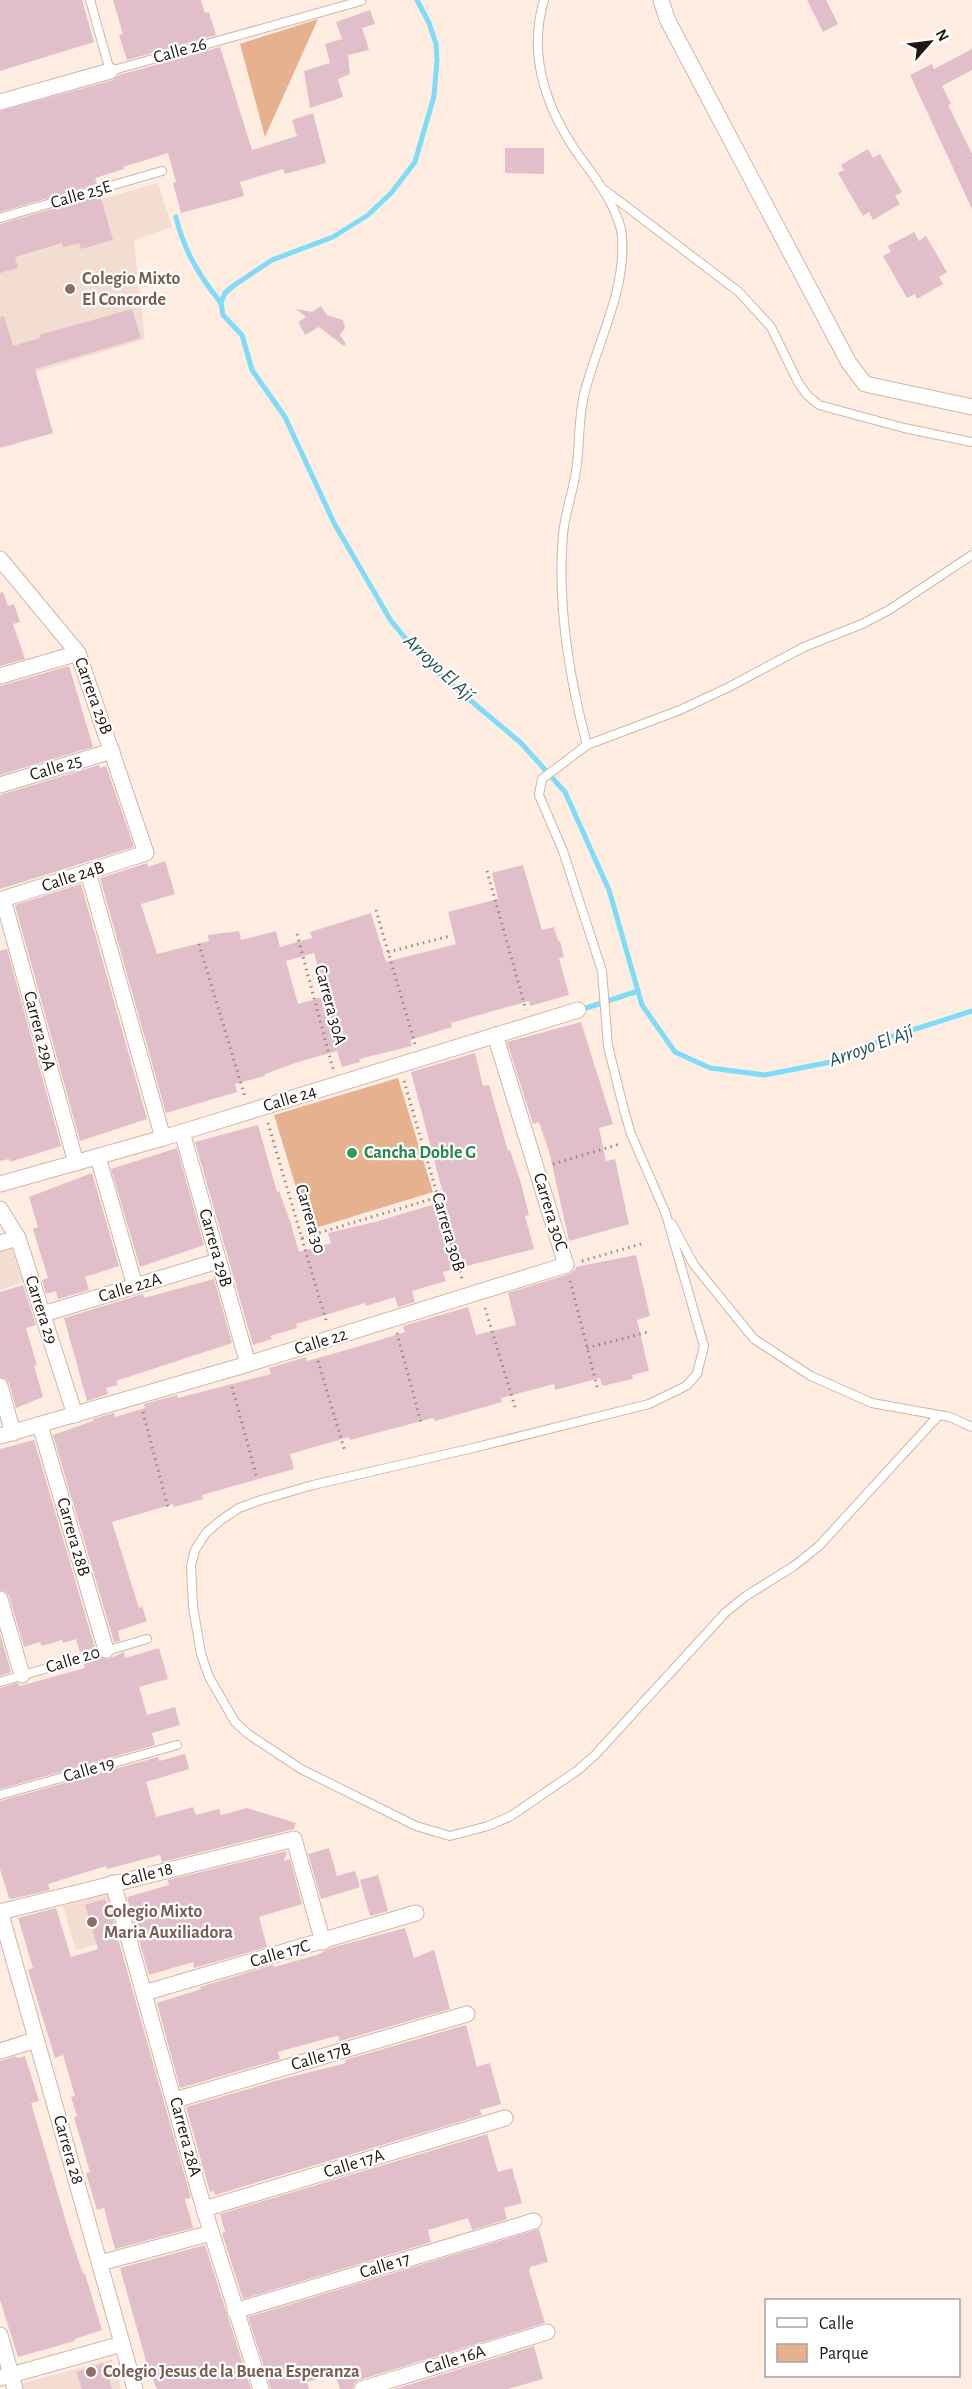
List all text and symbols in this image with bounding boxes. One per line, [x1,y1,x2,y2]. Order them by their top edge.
north arrow [900,12,960,72]
text: N [933,27,952,44]
street label: Calle 26 [151,35,209,67]
street label: Calle 25E [49,178,114,212]
place label: Colegio Mixto El Concorde [82,270,181,309]
marker: Colegio Mixto El Concorde [63,282,77,296]
water label: Arroyo El Ají [399,630,479,706]
street label: Carrera 29B [71,655,115,737]
street label: Calle 25 [28,752,84,784]
street label: Calle 24B [40,858,106,896]
street label: Carrera 30A [311,963,349,1047]
street label: Carrera 29A [20,989,58,1073]
water label: Arroyo El Ají [825,1021,917,1071]
street label: Calle 24 [261,1082,319,1116]
place label: Cancha Doble G [364,1144,476,1162]
marker: Cancha Doble G [345,1146,359,1160]
street label: Carrera 30C [530,1171,570,1253]
street label: Carrera 30 [292,1182,328,1256]
street label: Carrera 30B [428,1191,468,1273]
street label: Carrera 29B [195,1207,235,1289]
street label: Calle 22A [96,1270,164,1306]
street label: Carrera 29 [21,1273,61,1347]
street label: Calle 22 [292,1325,350,1359]
street label: Carrera 28B [53,1496,93,1578]
street label: Calle 20 [44,1643,102,1677]
street label: Calle 19 [61,1754,117,1786]
street label: Calle 18 [119,1860,175,1890]
place label: Colegio Mixto Maria Auxiliadora [104,1903,233,1942]
marker: Colegio Mixto Maria Auxiliadora [85,1915,99,1929]
street label: Calle 17C [248,1937,312,1971]
street label: Calle 17B [289,2040,353,2074]
street label: Carrera 28A [166,2095,204,2179]
street label: Carrera 28 [50,2113,86,2187]
street label: Calle 17A [322,2146,387,2182]
street label: Calle 17 [358,2250,412,2282]
legend [765,2299,960,2377]
text: Calle [819,2315,854,2333]
street label: Calle 16A [422,2342,488,2378]
text: Parque [819,2345,868,2363]
place label: Colegio Jesus de la Buena Esperanza [103,2363,360,2381]
marker: Colegio Jesus de la Buena Esperanza [84,2365,98,2379]

